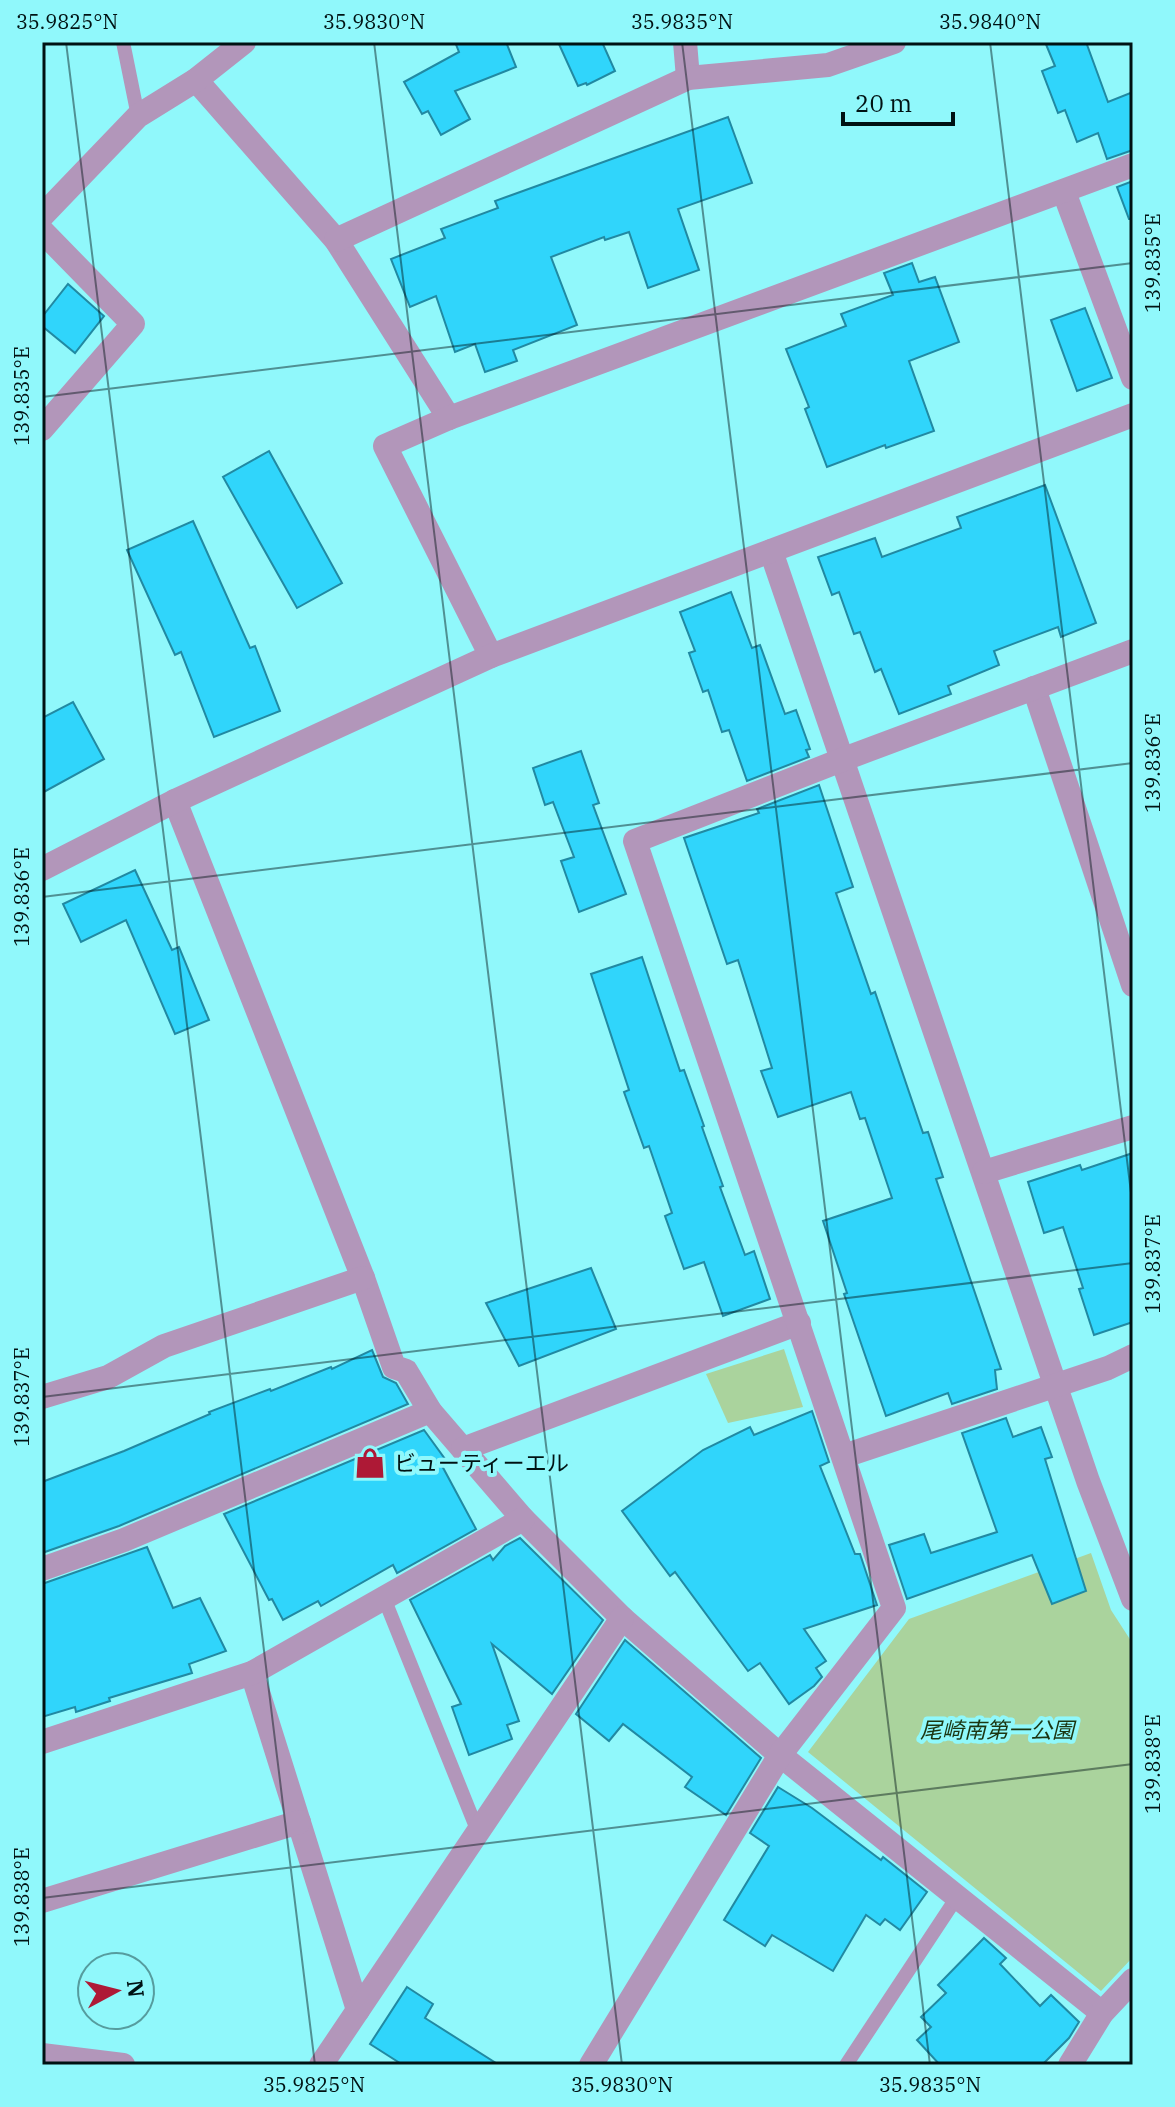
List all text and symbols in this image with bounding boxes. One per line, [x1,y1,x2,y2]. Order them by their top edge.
text: 35.9825°N [16,8,118,35]
text: 35.9830°N [323,8,425,35]
text: 35.9835°N [631,8,733,35]
text: 35.9840°N [939,8,1041,35]
scale bar [843,76,953,126]
text: 20 m [855,87,912,119]
text: 139.835°E [1139,213,1166,313]
text: 139.835°E [8,346,35,446]
text: 139.836°E [1139,713,1166,813]
text: 139.836°E [8,847,35,947]
text: 139.837°E [1139,1214,1166,1314]
text: 139.837°E [8,1347,35,1447]
shop icon: ビューティーエル [353,1446,387,1480]
place label: ビューティーエル [394,1448,569,1477]
text: 139.838°E [1139,1714,1166,1814]
park label: 尾崎南第一公園 [920,1715,1077,1744]
text: 139.838°E [8,1847,35,1947]
north arrow [76,1951,156,2031]
text: N [121,1978,152,1999]
text: 35.9825°N [263,2071,365,2098]
text: 35.9830°N [571,2071,673,2098]
text: 35.9835°N [879,2071,981,2098]

